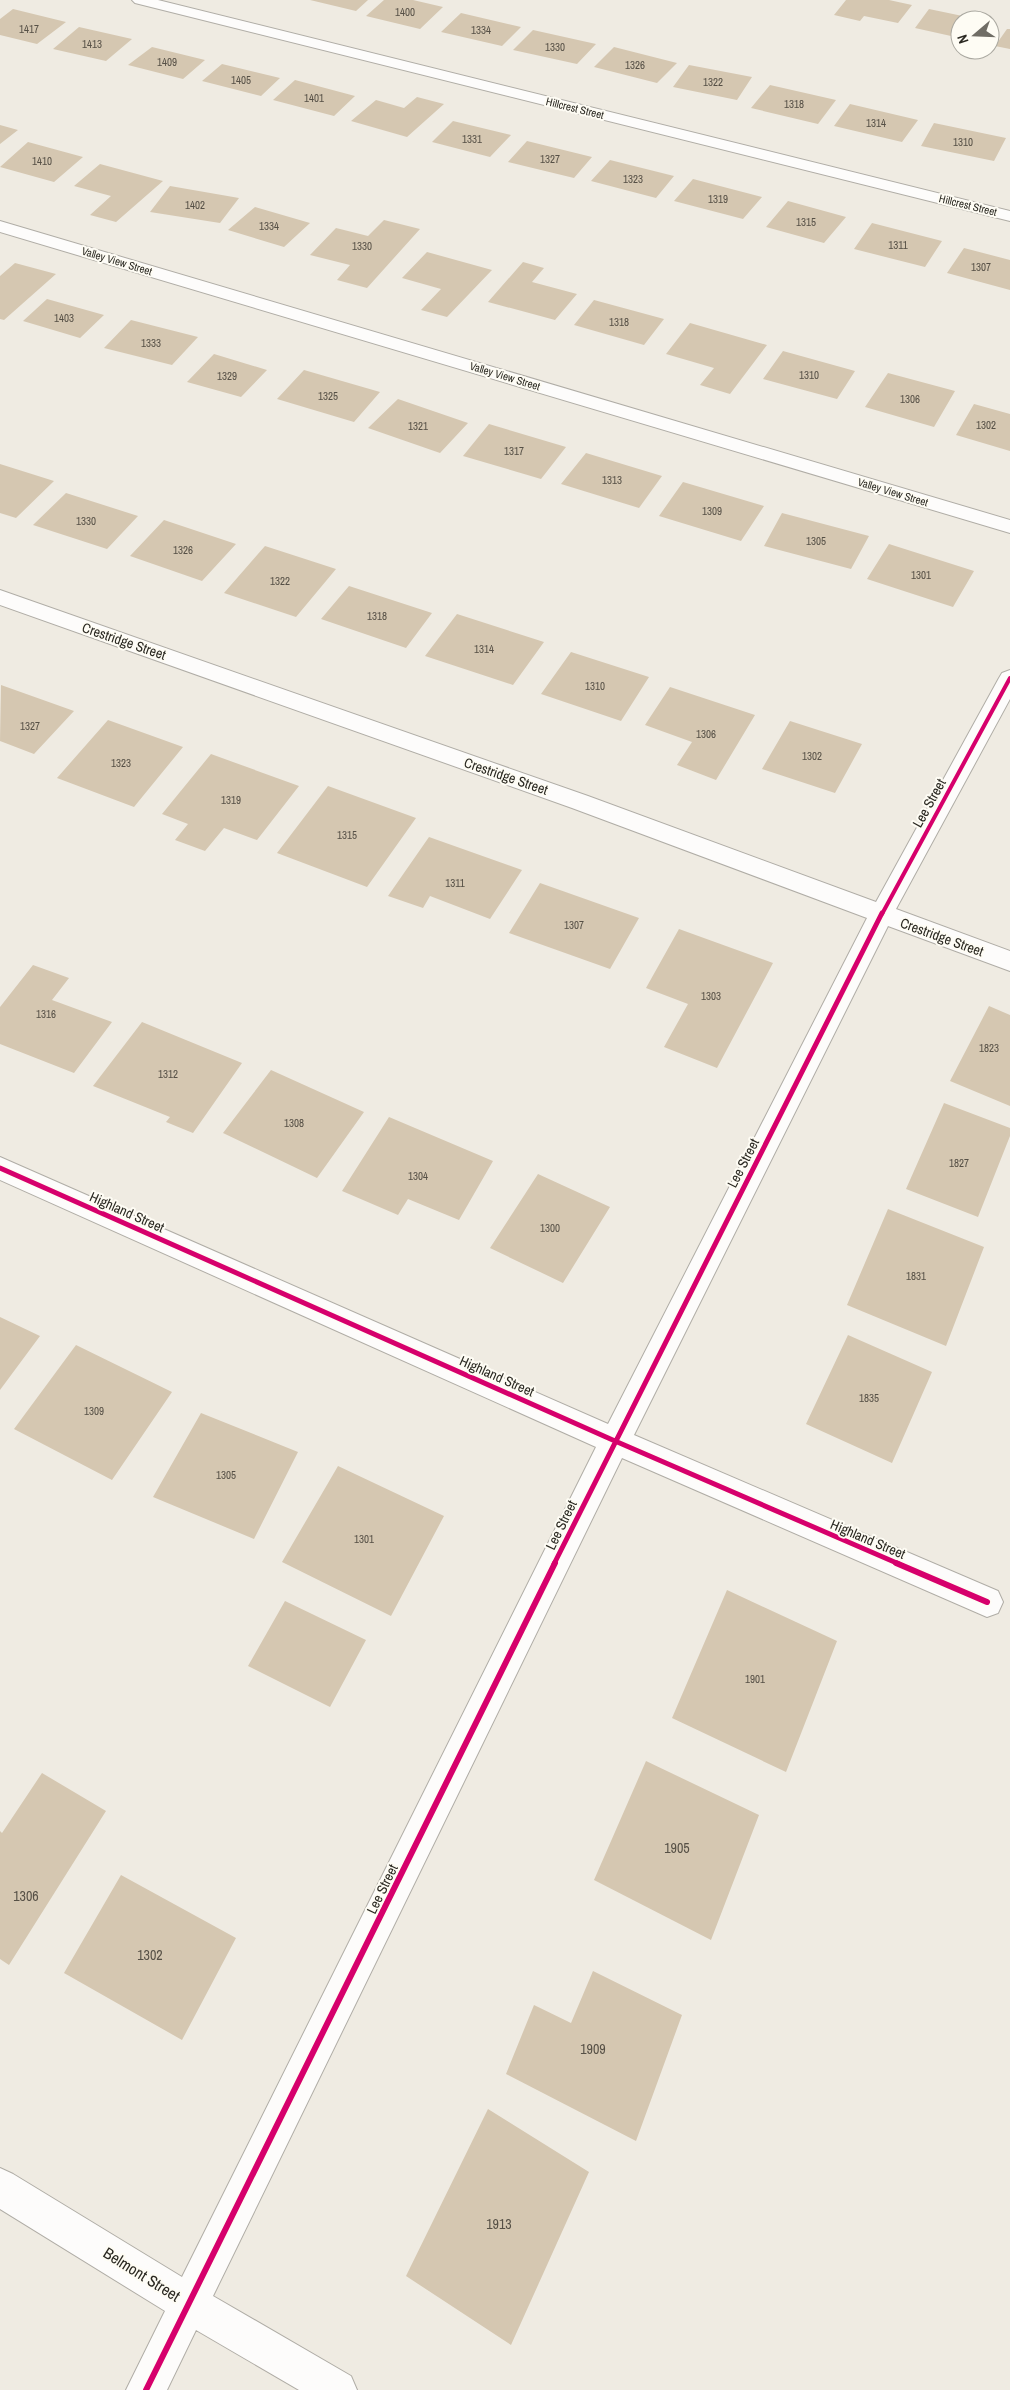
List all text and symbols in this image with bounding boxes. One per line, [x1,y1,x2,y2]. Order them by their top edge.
house number: 1400 [395,5,415,19]
north arrow [950,10,1000,60]
house number: 1417 [19,22,39,36]
house number: 1334 [471,23,491,37]
text: N [953,32,973,46]
house number: 1413 [82,37,102,51]
house number: 1330 [545,40,565,54]
house number: 1409 [157,55,177,69]
house number: 1326 [625,58,645,72]
house number: 1405 [231,73,251,87]
house number: 1322 [703,75,723,89]
house number: 1401 [304,91,324,105]
street label: Hillcrest Street [545,94,606,122]
house number: 1318 [784,97,804,111]
house number: 1314 [866,116,886,130]
house number: 1331 [462,132,482,146]
house number: 1310 [953,135,973,149]
house number: 1327 [540,152,560,166]
house number: 1410 [32,154,52,168]
house number: 1323 [623,172,643,186]
street label: Hillcrest Street [938,191,999,219]
house number: 1319 [708,192,728,206]
house number: 1402 [185,198,205,212]
house number: 1315 [796,215,816,229]
house number: 1334 [259,219,279,233]
house number: 1311 [888,238,908,252]
house number: 1330 [352,239,372,253]
street label: Valley View Street [80,244,154,278]
house number: 1307 [971,260,991,274]
house number: 1403 [54,311,74,325]
house number: 1318 [609,315,629,329]
house number: 1333 [141,336,161,350]
street label: Valley View Street [468,359,542,393]
house number: 1310 [799,368,819,382]
house number: 1329 [217,369,237,383]
house number: 1325 [318,389,338,403]
house number: 1306 [900,392,920,406]
house number: 1302 [976,418,996,432]
house number: 1321 [408,419,428,433]
house number: 1317 [504,444,524,458]
house number: 1313 [602,473,622,487]
street label: Valley View Street [856,475,930,509]
house number: 1309 [702,504,722,518]
house number: 1330 [76,514,96,528]
house number: 1305 [806,534,826,548]
house number: 1326 [173,543,193,557]
house number: 1301 [911,568,931,582]
house number: 1322 [270,574,290,588]
house number: 1318 [367,609,387,623]
street label: Crestridge Street [80,618,168,664]
house number: 1314 [474,642,494,656]
house number: 1310 [585,679,605,693]
house number: 1327 [20,719,40,733]
house number: 1306 [696,727,716,741]
house number: 1302 [802,749,822,763]
street label: Crestridge Street [462,753,550,799]
house number: 1323 [111,756,131,770]
street label: Lee Street [908,775,950,831]
house number: 1319 [221,793,241,807]
house number: 1315 [337,828,357,842]
house number: 1311 [445,876,465,890]
street label: Crestridge Street [898,914,986,960]
house number: 1307 [564,918,584,932]
house number: 1303 [701,989,721,1003]
house number: 1316 [36,1007,56,1021]
house number: 1823 [979,1041,999,1055]
house number: 1312 [158,1067,178,1081]
house number: 1308 [284,1116,304,1130]
street label: Lee Street [723,1135,763,1191]
house number: 1827 [949,1156,969,1170]
house number: 1304 [408,1169,428,1183]
street label: Highland Street [87,1188,167,1236]
house number: 1300 [540,1221,560,1235]
house number: 1831 [906,1269,926,1283]
street label: Highland Street [457,1352,537,1400]
house number: 1835 [859,1391,879,1405]
house number: 1309 [84,1404,104,1418]
house number: 1305 [216,1468,236,1482]
street label: Lee Street [541,1497,581,1553]
street label: Highland Street [828,1515,908,1563]
house number: 1301 [354,1532,374,1546]
house number: 1901 [745,1672,765,1686]
house number: 1905 [664,1839,690,1857]
street label: Lee Street [362,1861,402,1917]
house number: 1306 [13,1887,39,1905]
house number: 1302 [137,1946,163,1964]
house number: 1909 [580,2040,606,2058]
house number: 1913 [486,2215,512,2233]
street label: Belmont Street [99,2242,185,2307]

